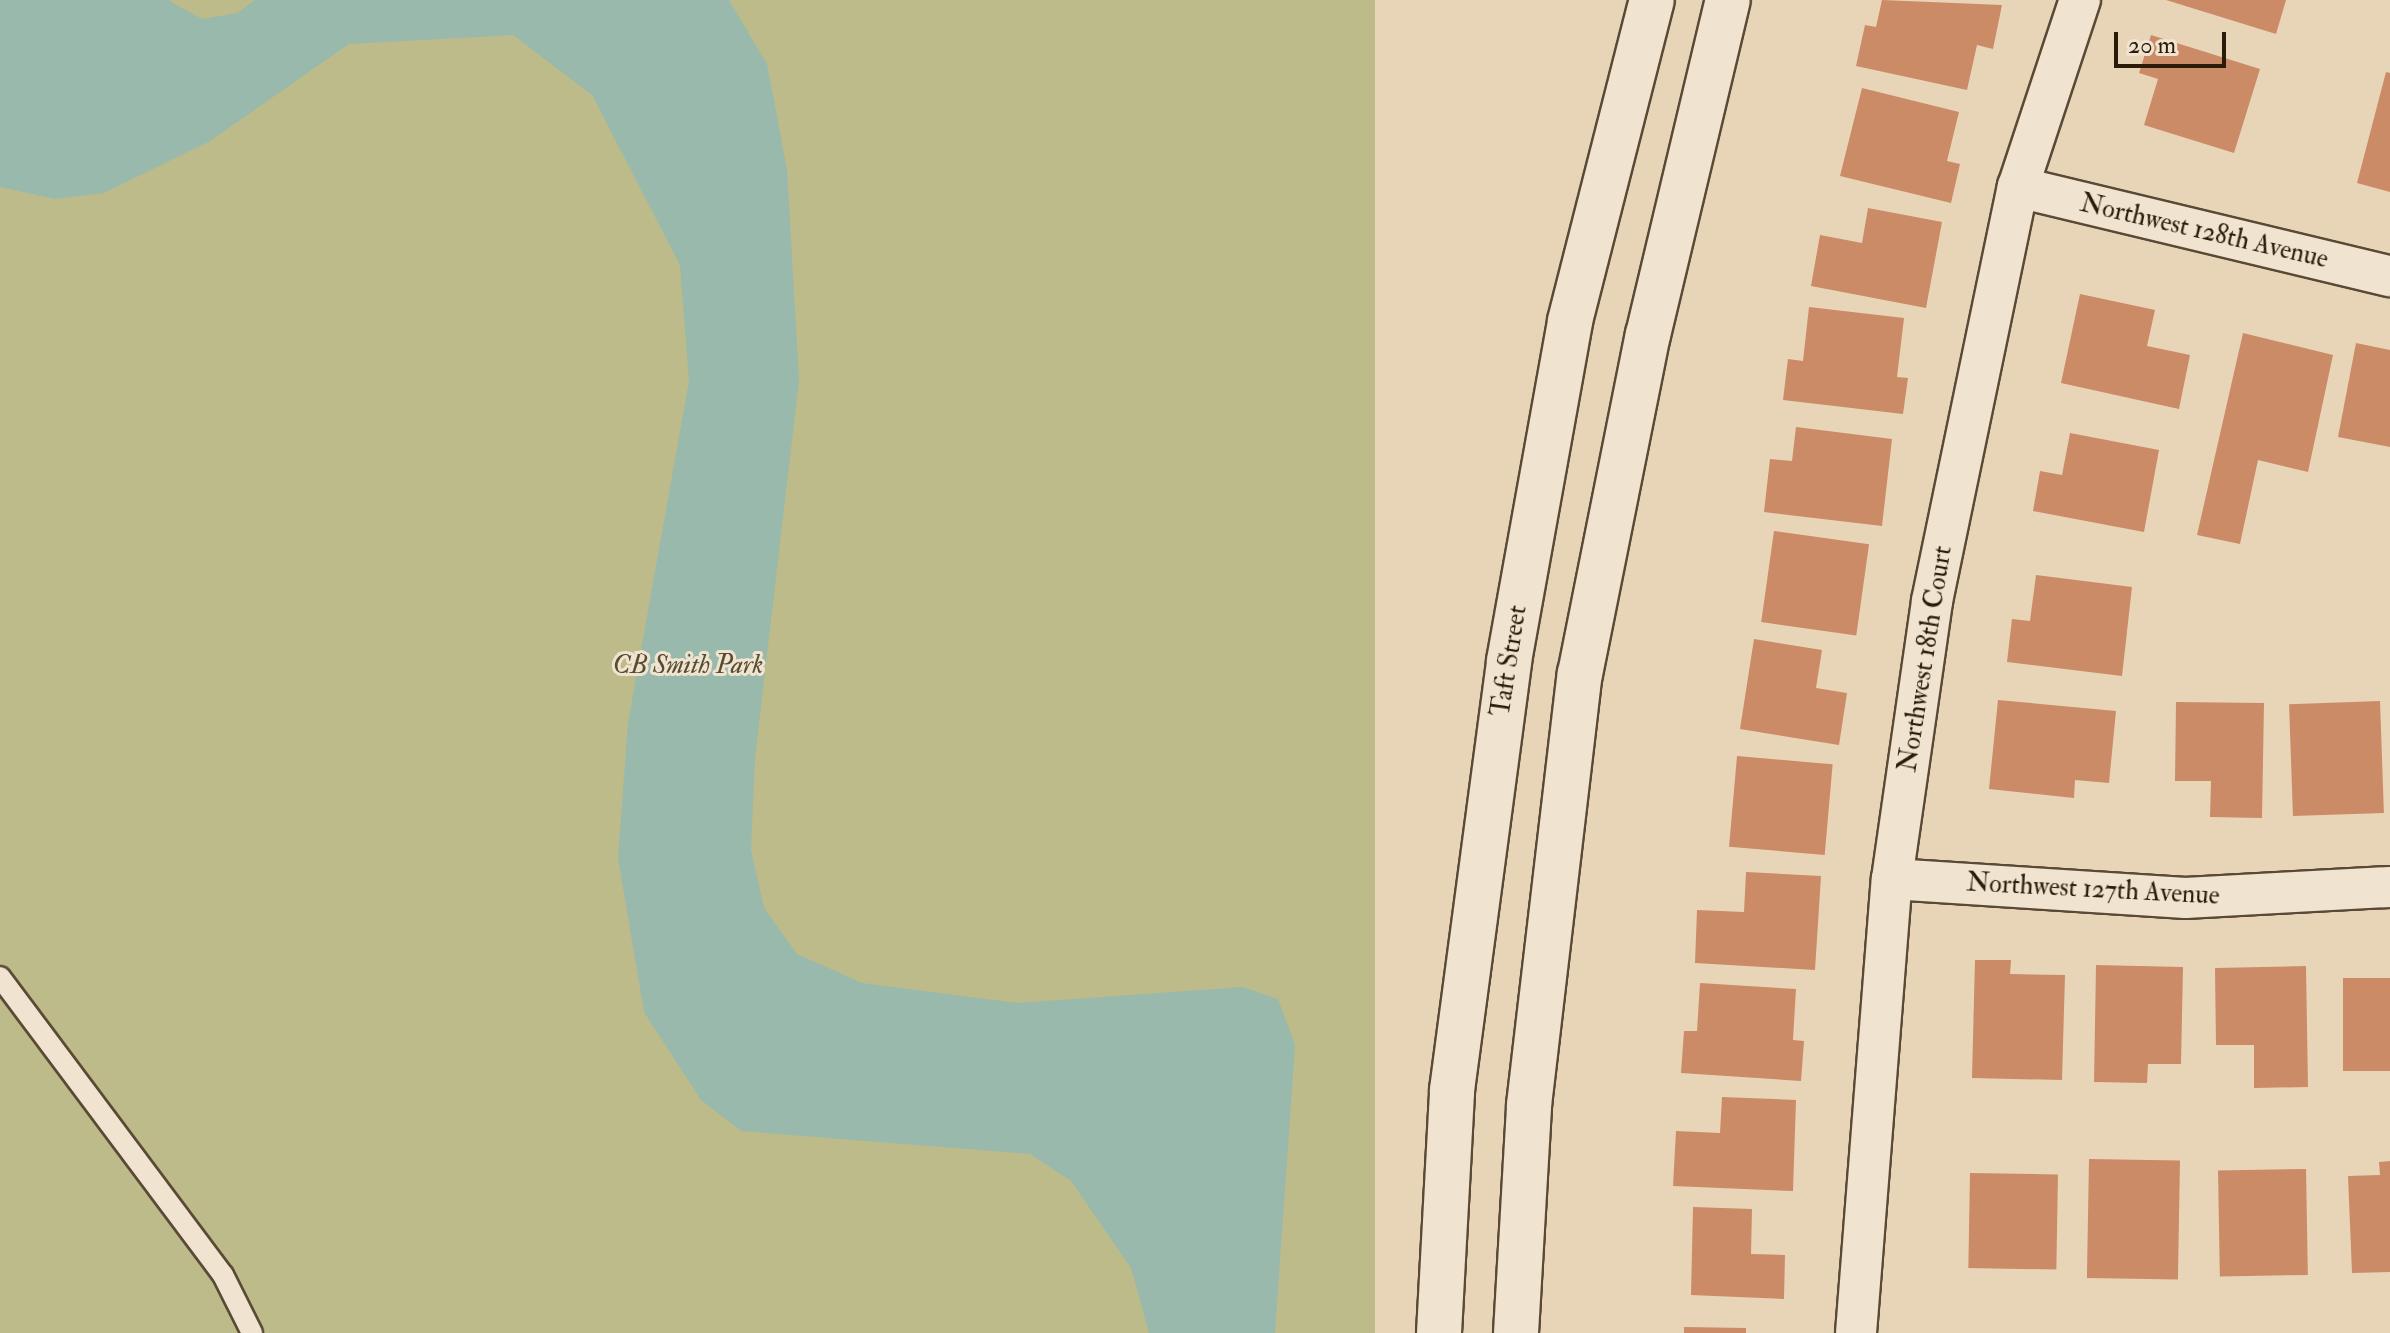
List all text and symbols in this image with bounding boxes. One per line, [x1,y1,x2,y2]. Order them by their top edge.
scale bar [2118,16,2230,66]
text: 20 m [2128,30,2176,61]
street label: Northwest 128th Avenue [2077,188,2331,276]
street label: Northwest 18th Court [1893,544,1959,774]
street label: Taft Street [1486,603,1534,719]
park label: CB Smith Park [613,650,763,682]
street label: Northwest 127th Avenue [1966,868,2220,912]

